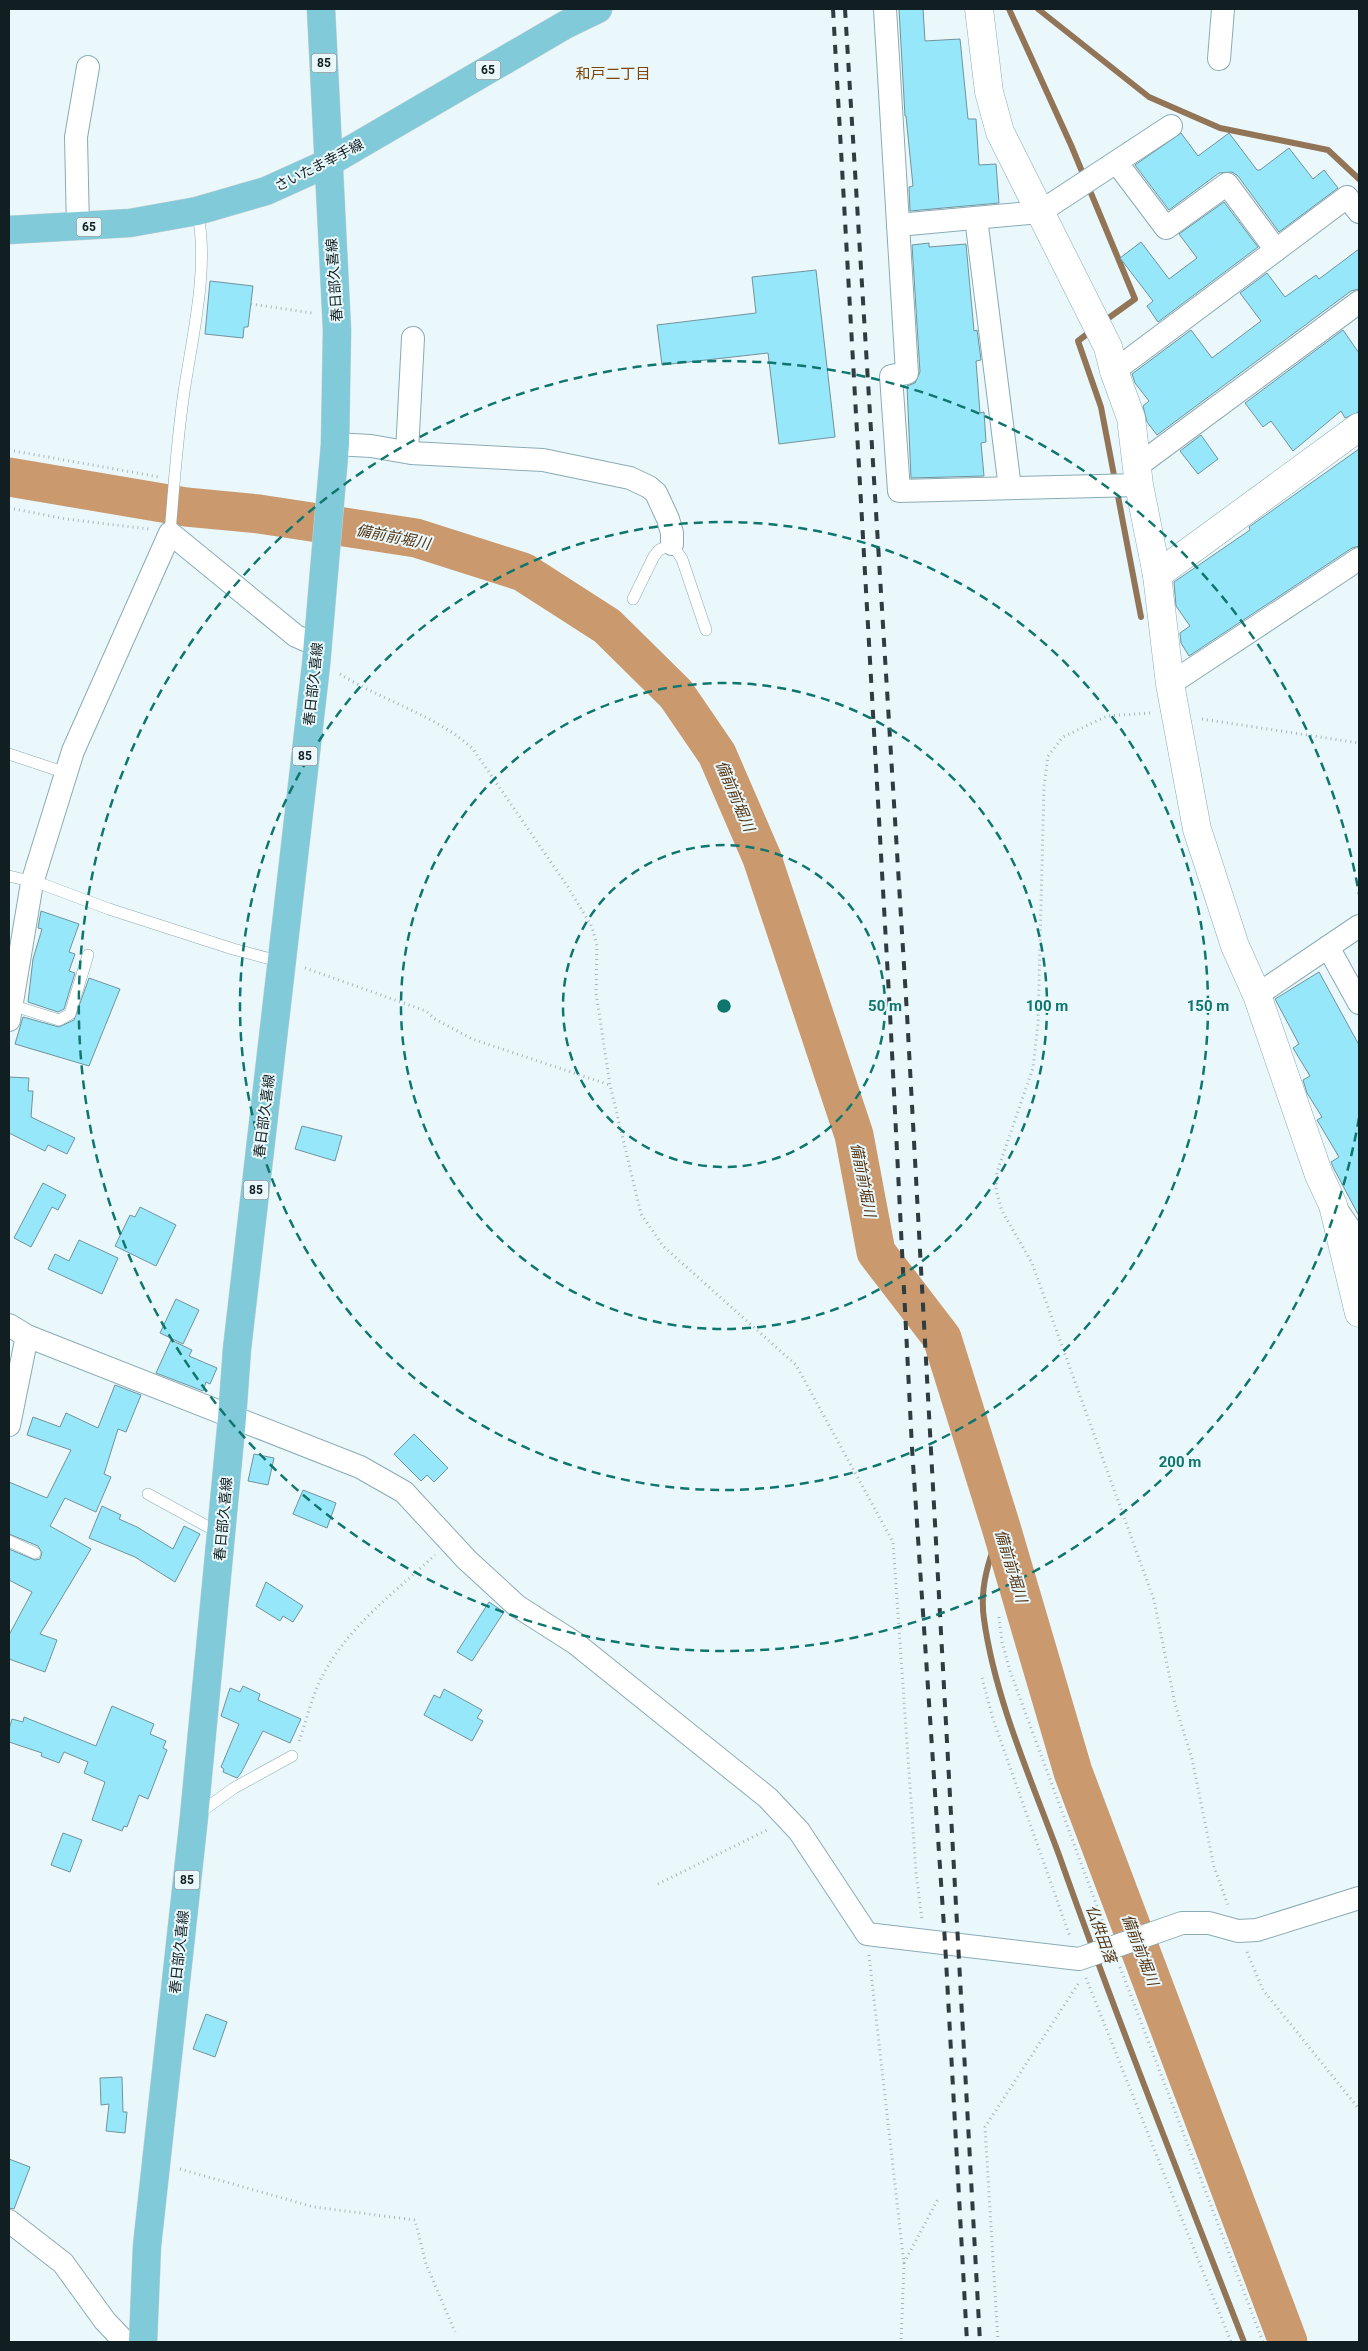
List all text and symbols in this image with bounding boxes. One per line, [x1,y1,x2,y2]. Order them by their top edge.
road number: 85 [312,54,336,72]
road number: 65 [476,60,500,80]
district label: 和戸二丁目 [575,65,651,83]
street label: さいたま幸手線 [272,136,366,194]
road number: 65 [76,218,102,236]
street label: 春日部久喜線 [323,238,345,322]
water label: 備前前堀川 [354,521,433,553]
street label: 春日部久喜線 [301,641,325,727]
road number: 85 [292,746,318,766]
water label: 備前前堀川 [712,758,759,836]
centre of rings [715,997,733,1015]
text: 50 m [868,997,902,1015]
text: 100 m [1026,997,1068,1015]
text: 150 m [1187,997,1229,1015]
street label: 春日部久喜線 [251,1073,277,1159]
water label: 備前前堀川 [847,1141,879,1220]
road number: 85 [244,1180,268,1200]
text: 200 m [1159,1453,1201,1471]
street label: 春日部久喜線 [211,1476,235,1562]
water label: 備前前堀川 [991,1527,1031,1606]
road number: 85 [174,1870,200,1890]
water label: 仏供田落 [1082,1903,1120,1967]
street label: 春日部久喜線 [167,1909,191,1995]
water label: 備前前堀川 [1118,1912,1163,1990]

